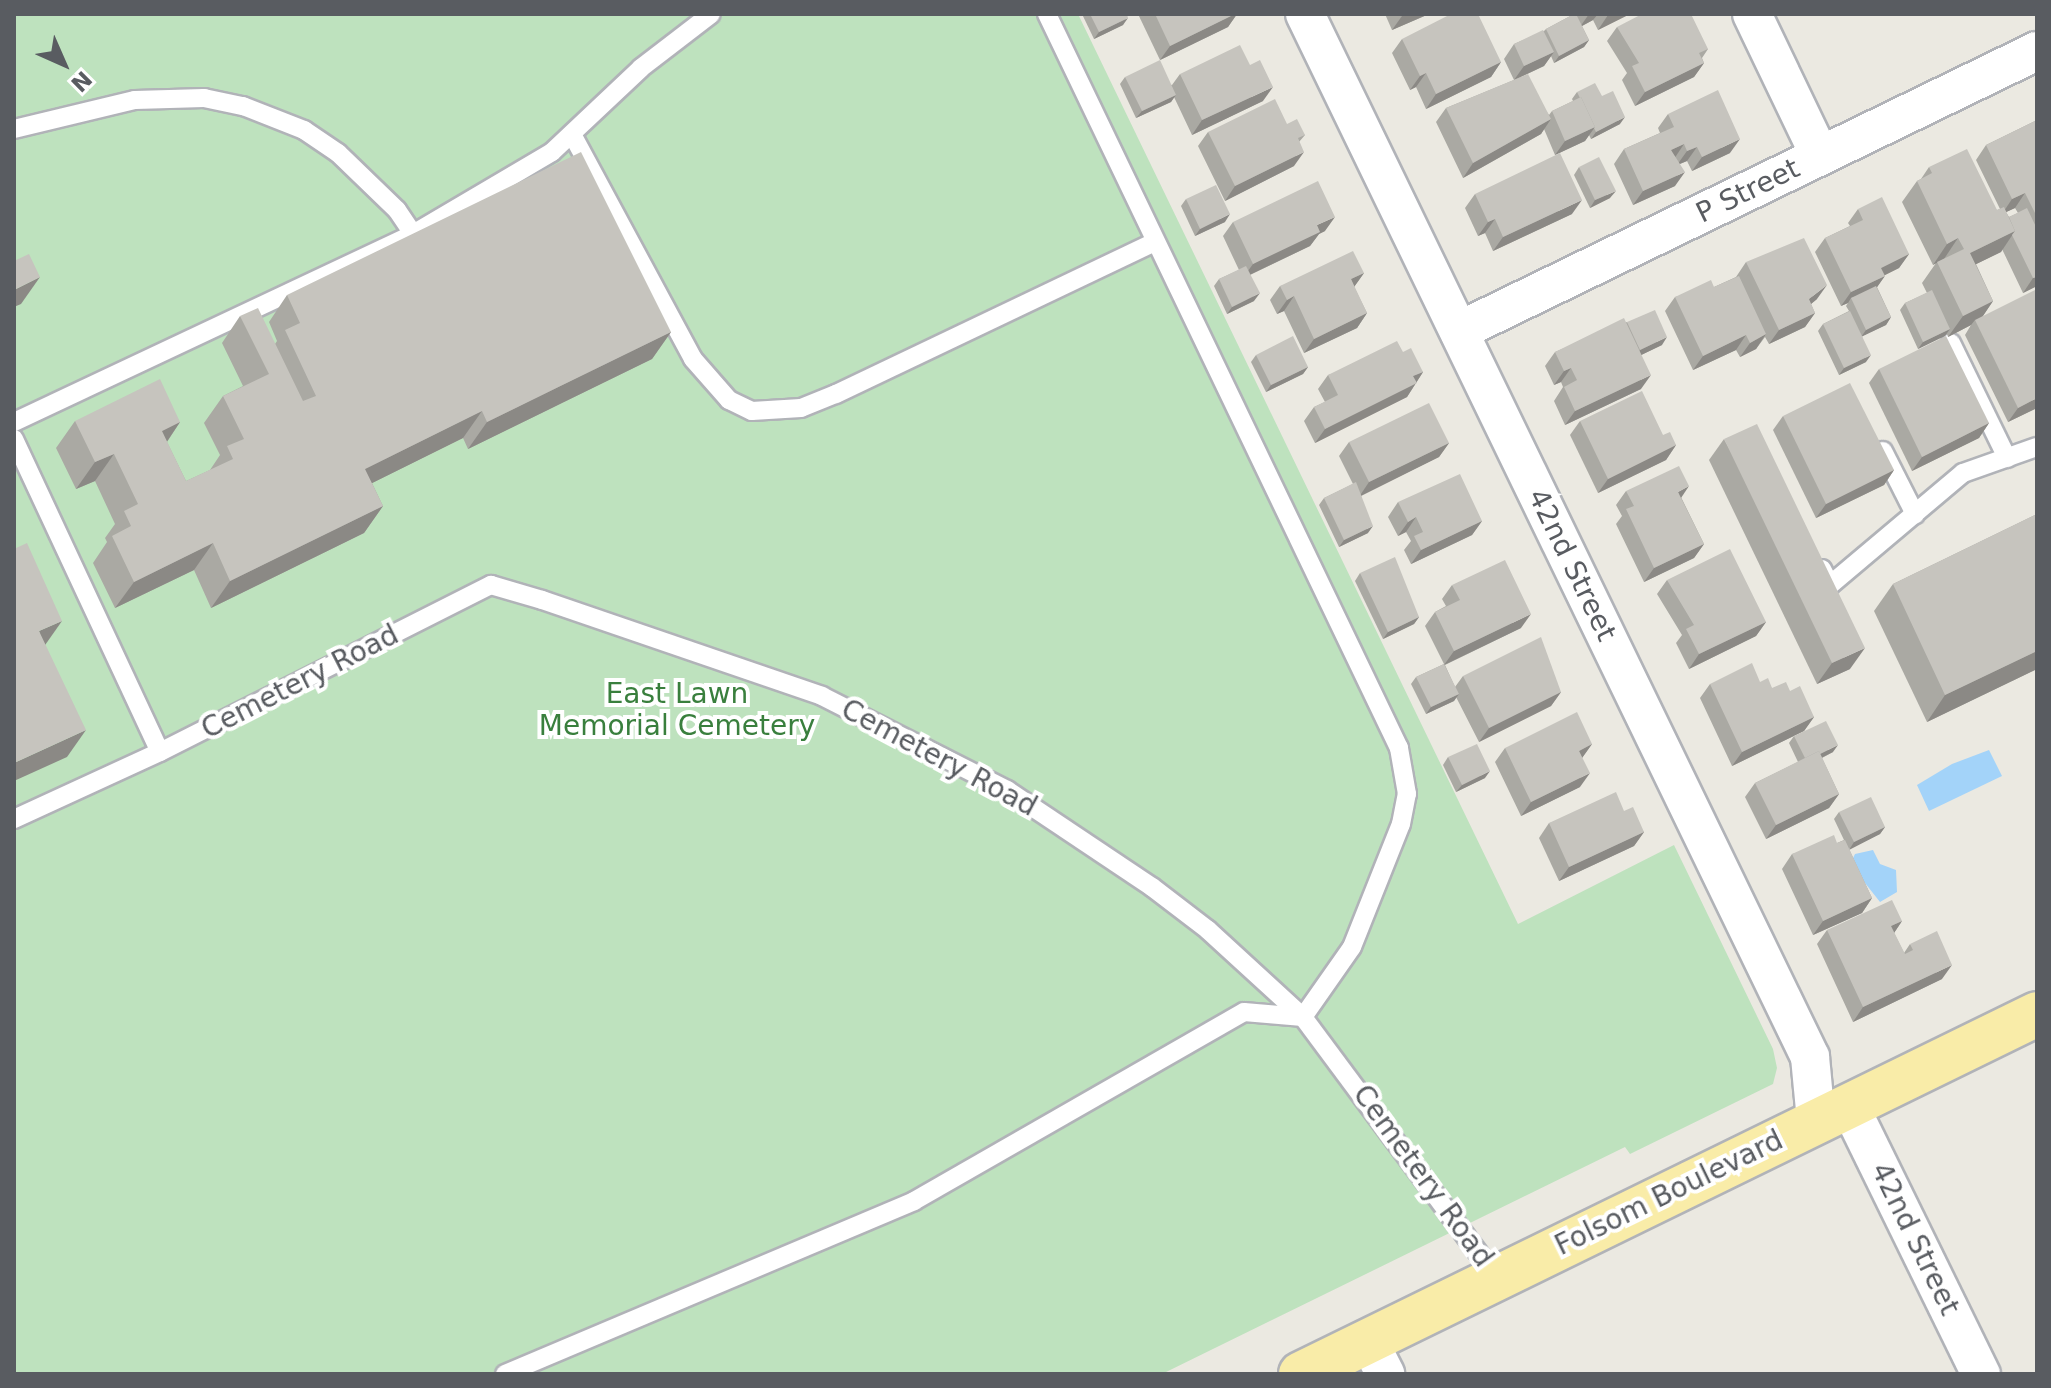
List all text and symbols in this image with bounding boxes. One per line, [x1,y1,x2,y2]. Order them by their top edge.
north arrow [24,24,104,104]
text: N [66,66,97,97]
street label: P Street [1691,152,1805,230]
street label: 42nd Street [1521,483,1623,647]
street label: Cemetery Road [196,618,404,746]
park label: East Lawn Memorial Cemetery [539,677,815,743]
street label: Cemetery Road [835,692,1043,824]
street label: Cemetery Road [1346,1078,1500,1274]
street label: Folsom Boulevard [1549,1123,1789,1263]
street label: 42nd Street [1864,1157,1966,1321]

